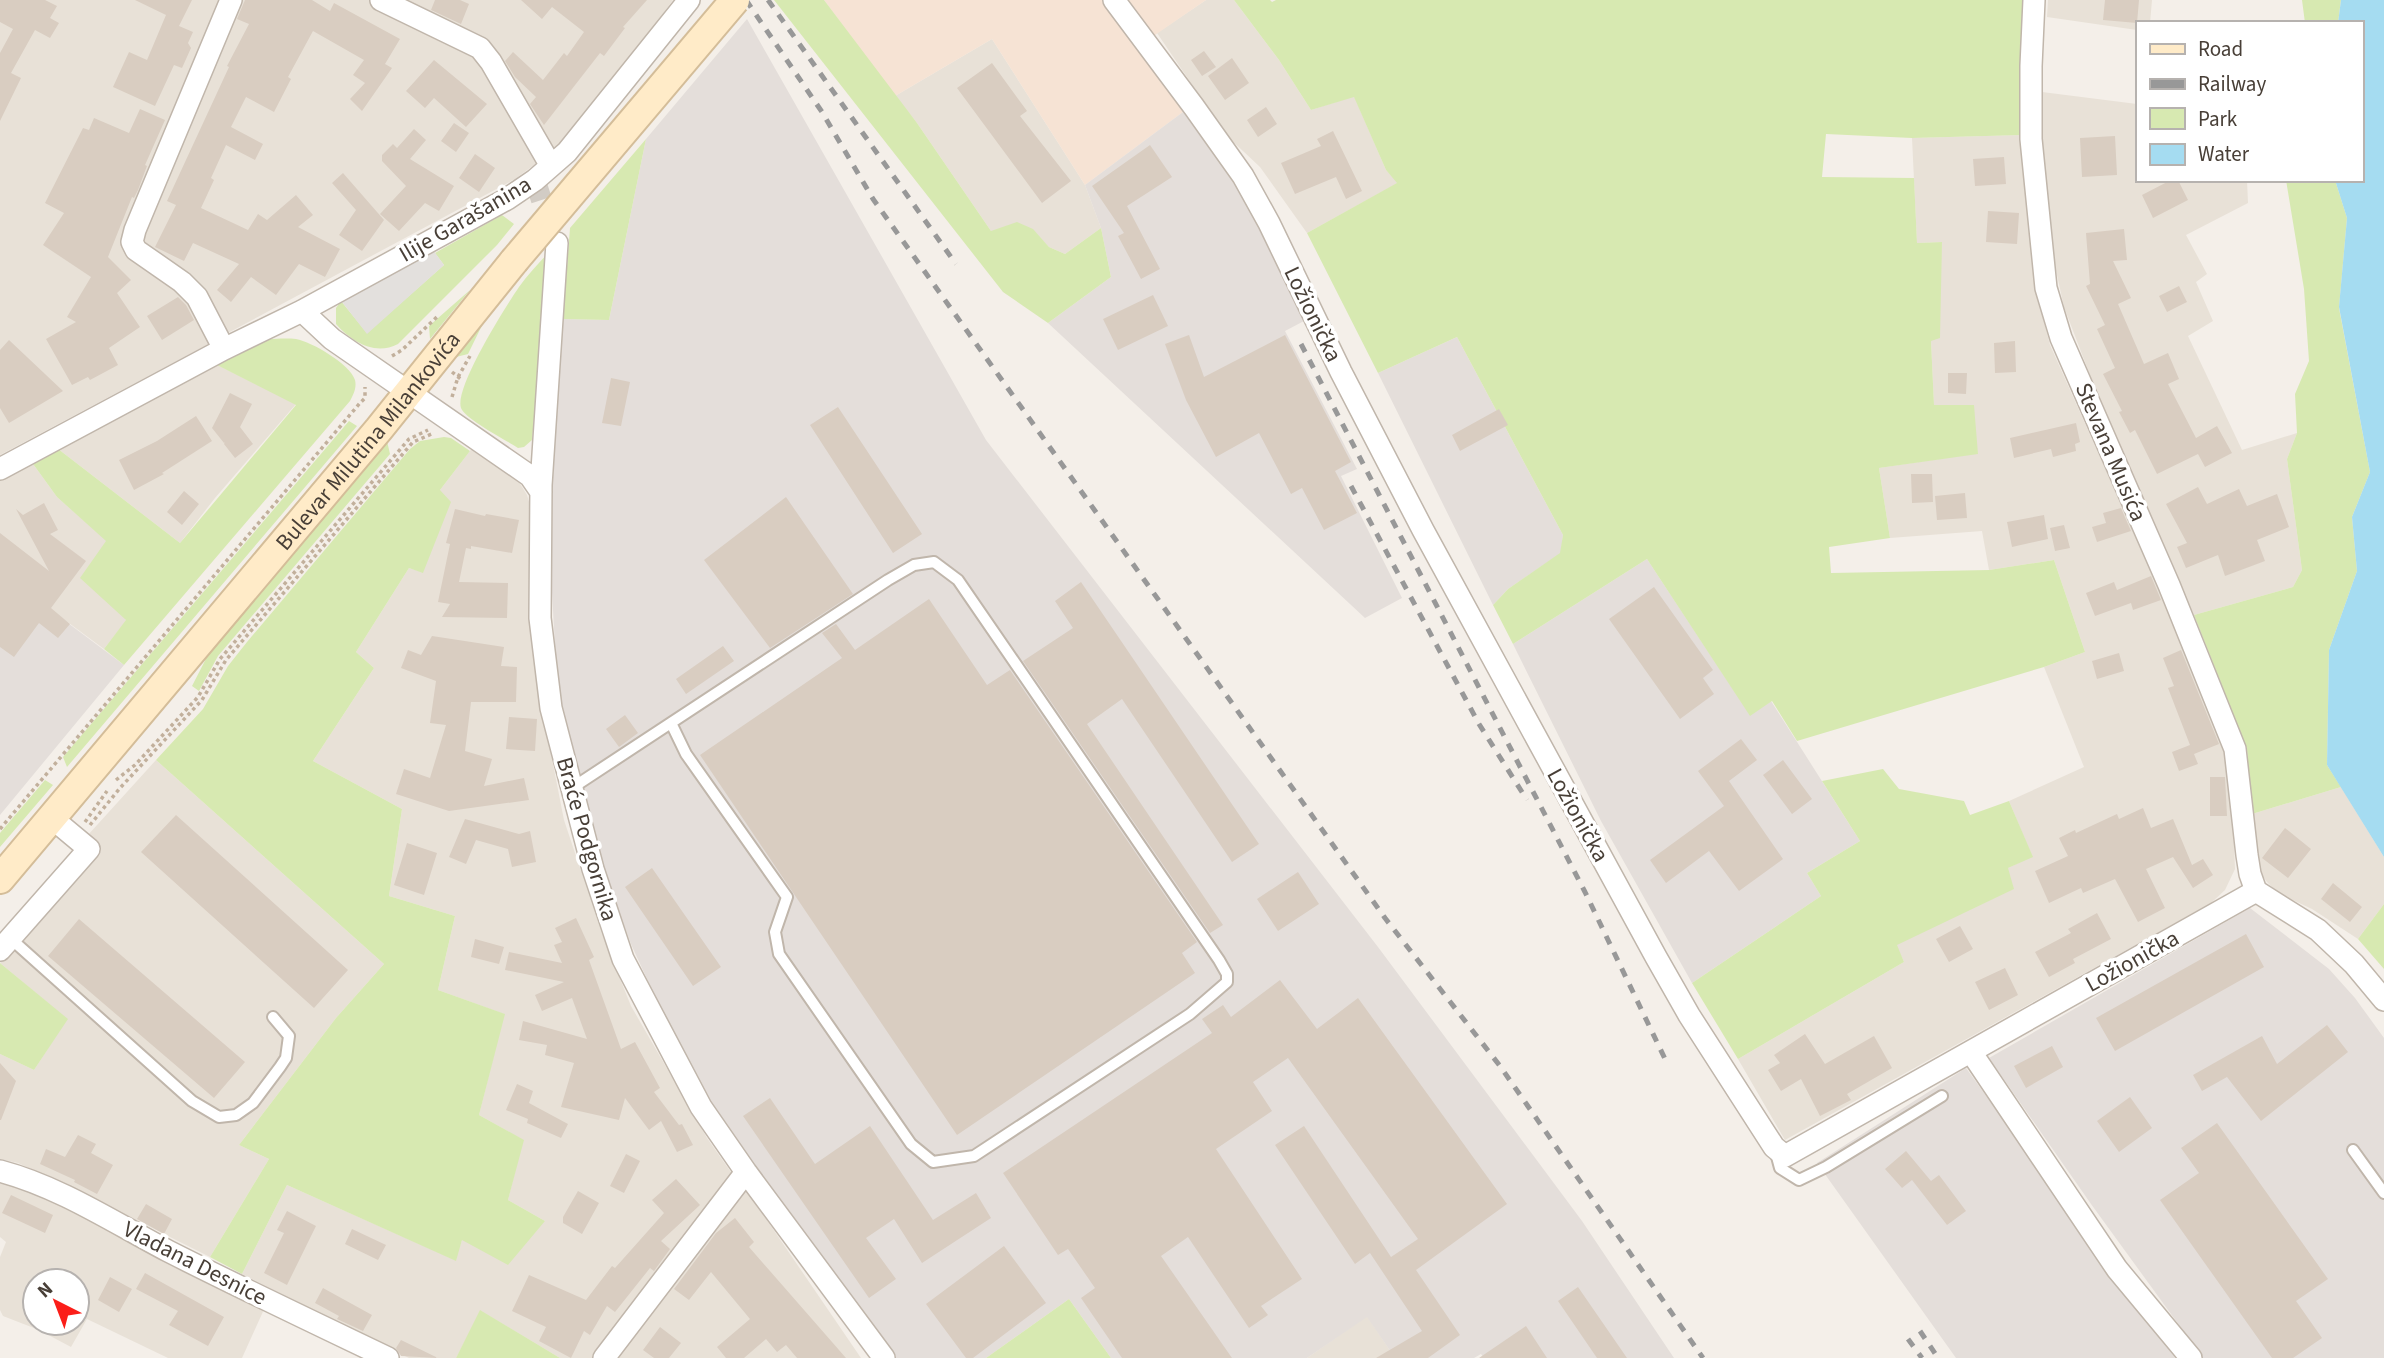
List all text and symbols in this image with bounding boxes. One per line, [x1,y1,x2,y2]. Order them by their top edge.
legend [2136,21,2363,182]
text: Road [2198,34,2243,64]
text: Railway [2198,69,2266,99]
text: Park [2198,104,2238,134]
text: Water [2198,139,2250,169]
street label: Ilije Garašanina [393,168,537,270]
street label: Ložionička [1276,261,1350,367]
street label: Bulevar Milutina Milankovića [267,324,468,557]
street label: Stevana Musića [2067,378,2155,526]
street label: Braće Podgornika [548,753,626,925]
street label: Ložionička [1539,762,1617,868]
street label: Ložionička [2079,922,2185,1000]
street label: Vladana Desnice [117,1213,273,1313]
north arrow [21,1267,91,1337]
text: N [32,1276,59,1305]

